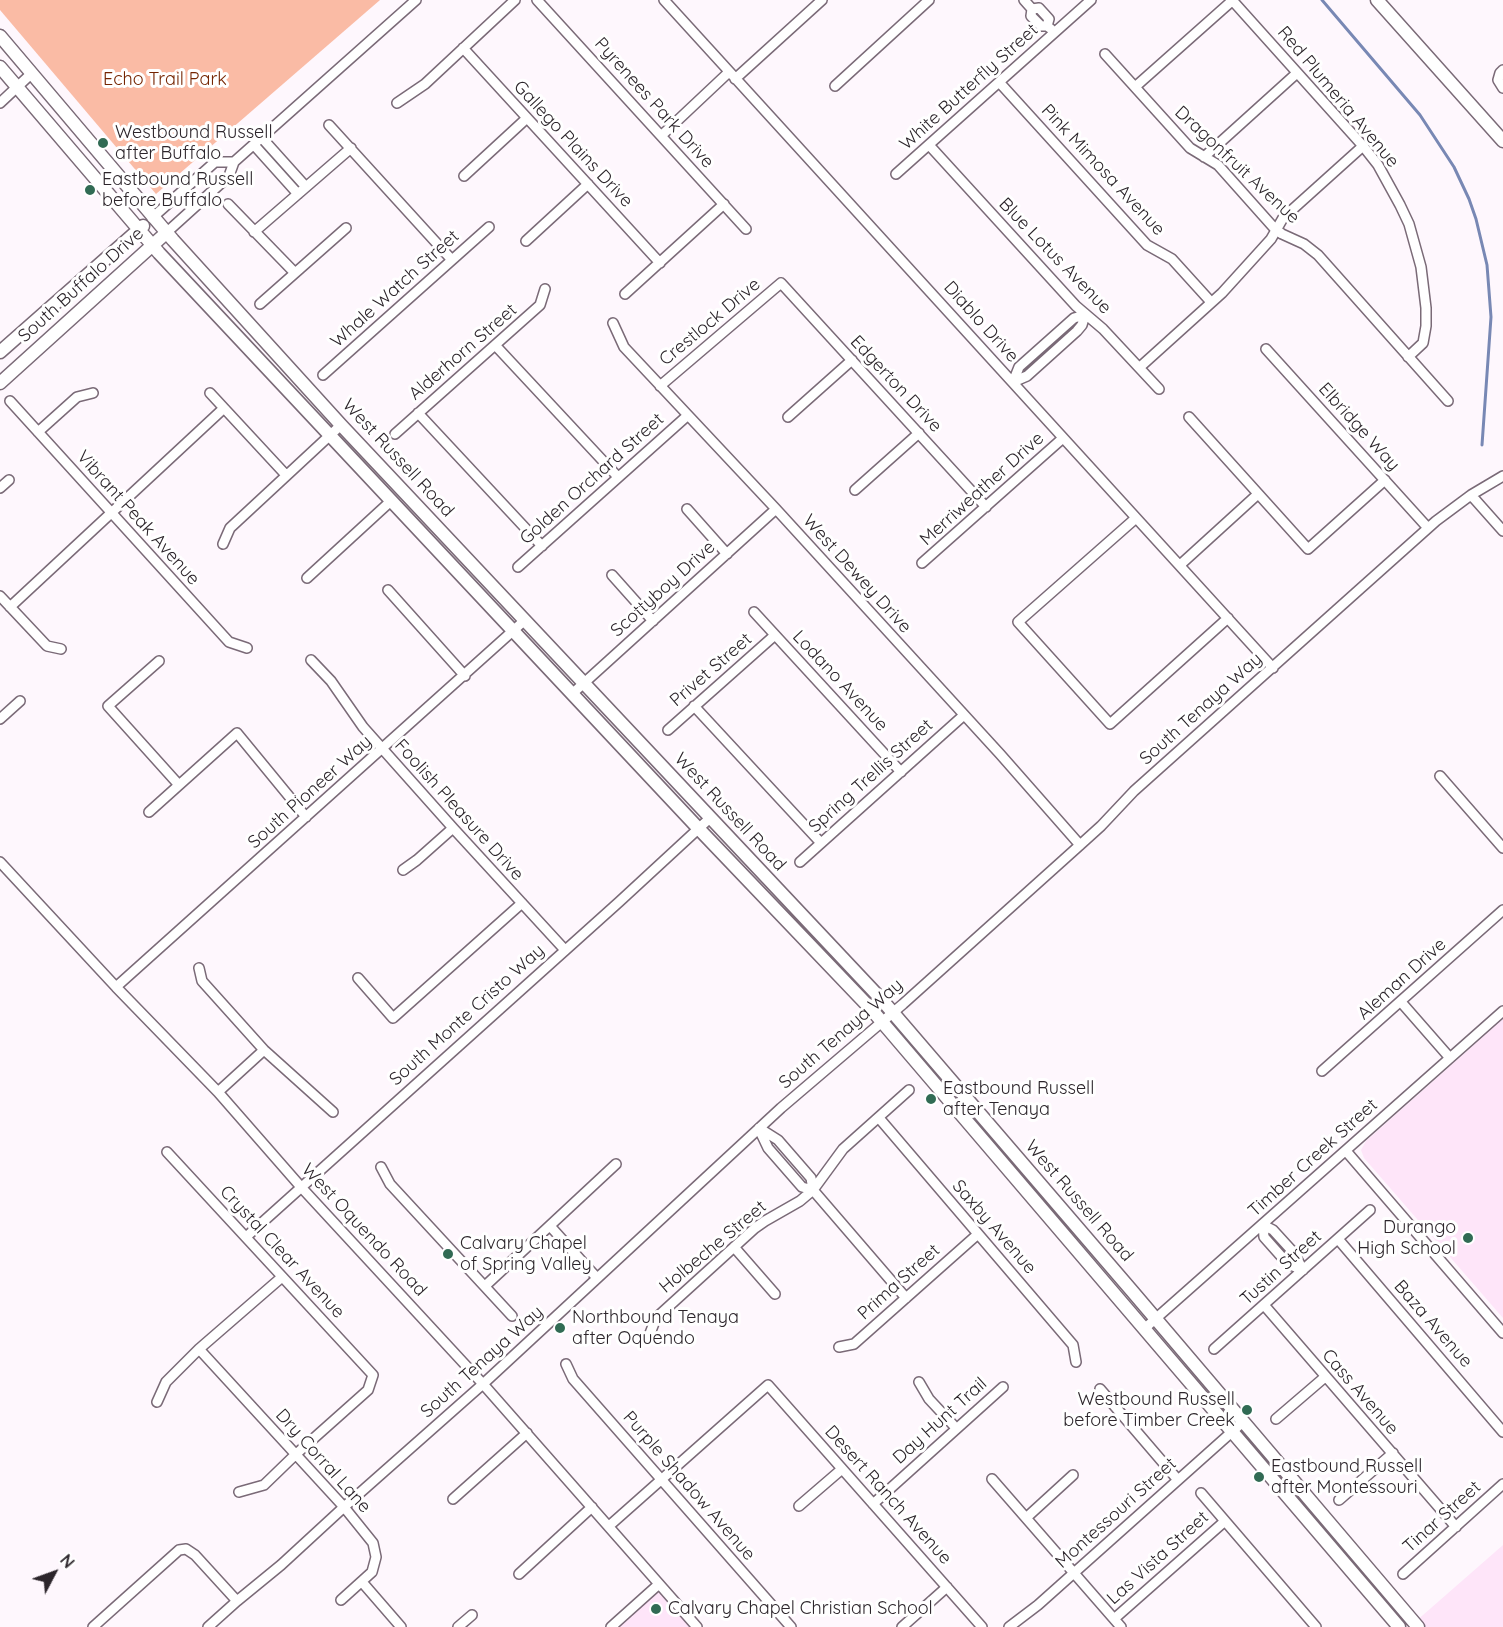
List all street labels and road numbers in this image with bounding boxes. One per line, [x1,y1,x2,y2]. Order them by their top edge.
street label: White Butterfly Street [895,19,1043,155]
street label: Red Plumeria Avenue [1273,22,1403,172]
street label: Pyrenees Park Drive [590,33,718,173]
street label: Gallego Plains Drive [509,76,637,212]
street label: Pink Mimosa Avenue [1037,100,1169,240]
street label: Dragonfruit Avenue [1170,102,1304,228]
street label: Blue Lotus Avenue [994,194,1116,318]
street label: South Buffalo Drive [14,223,148,347]
street label: Whale Watch Street [326,226,464,352]
street label: Crestlock Drive [655,274,765,370]
street label: Diablo Drive [939,277,1023,367]
street label: Alderhorn Street [405,299,521,405]
street label: Edgerton Drive [846,331,946,437]
street label: Elbridge Way [1314,378,1404,476]
street label: West Russell Road [338,394,458,522]
street label: Golden Orchard Street [516,409,668,549]
street label: Merriweather Drive [916,428,1048,550]
street label: Vibrant Peak Avenue [72,446,204,590]
street label: West Dewey Drive [798,510,916,638]
street label: Scottyboy Drive [606,536,720,642]
street label: Lodano Avenue [788,626,892,736]
street label: Privet Street [666,629,756,711]
street label: South Tenaya Way [1135,648,1267,770]
street label: Spring Trellis Street [804,715,938,837]
street label: South Pioneer Way [244,731,376,853]
street label: Foolish Pleasure Drive [390,735,528,885]
street label: West Russell Road [670,748,790,876]
street label: Aleman Drive [1353,934,1451,1024]
street label: South Monte Cristo Way [385,940,549,1090]
street label: South Tenaya Way [775,974,907,1094]
street label: Timber Creek Street [1244,1094,1382,1222]
street label: West Russell Road [1020,1136,1138,1266]
street label: West Oquendo Road [297,1159,431,1301]
street label: Saxby Avenue [947,1176,1041,1278]
street label: Crystal Clear Avenue [215,1181,349,1323]
street label: Holbeche Street [655,1196,771,1298]
street label: Tustin Street [1236,1226,1326,1310]
street label: Prima Street [854,1240,944,1324]
street label: Baza Avenue [1389,1276,1477,1372]
street label: South Tenaya Way [416,1301,548,1423]
street label: Cass Avenue [1317,1345,1403,1439]
street label: Day Hunt Trail [889,1373,991,1469]
street label: Dry Corral Lane [271,1405,375,1517]
street label: Purple Shadow Avenue [618,1407,760,1565]
street label: Desert Ranch Avenue [820,1421,956,1569]
street label: Montessouri Street [1051,1453,1181,1573]
street label: Tinar Street [1399,1476,1485,1558]
street label: Las Vista Street [1103,1507,1213,1609]

